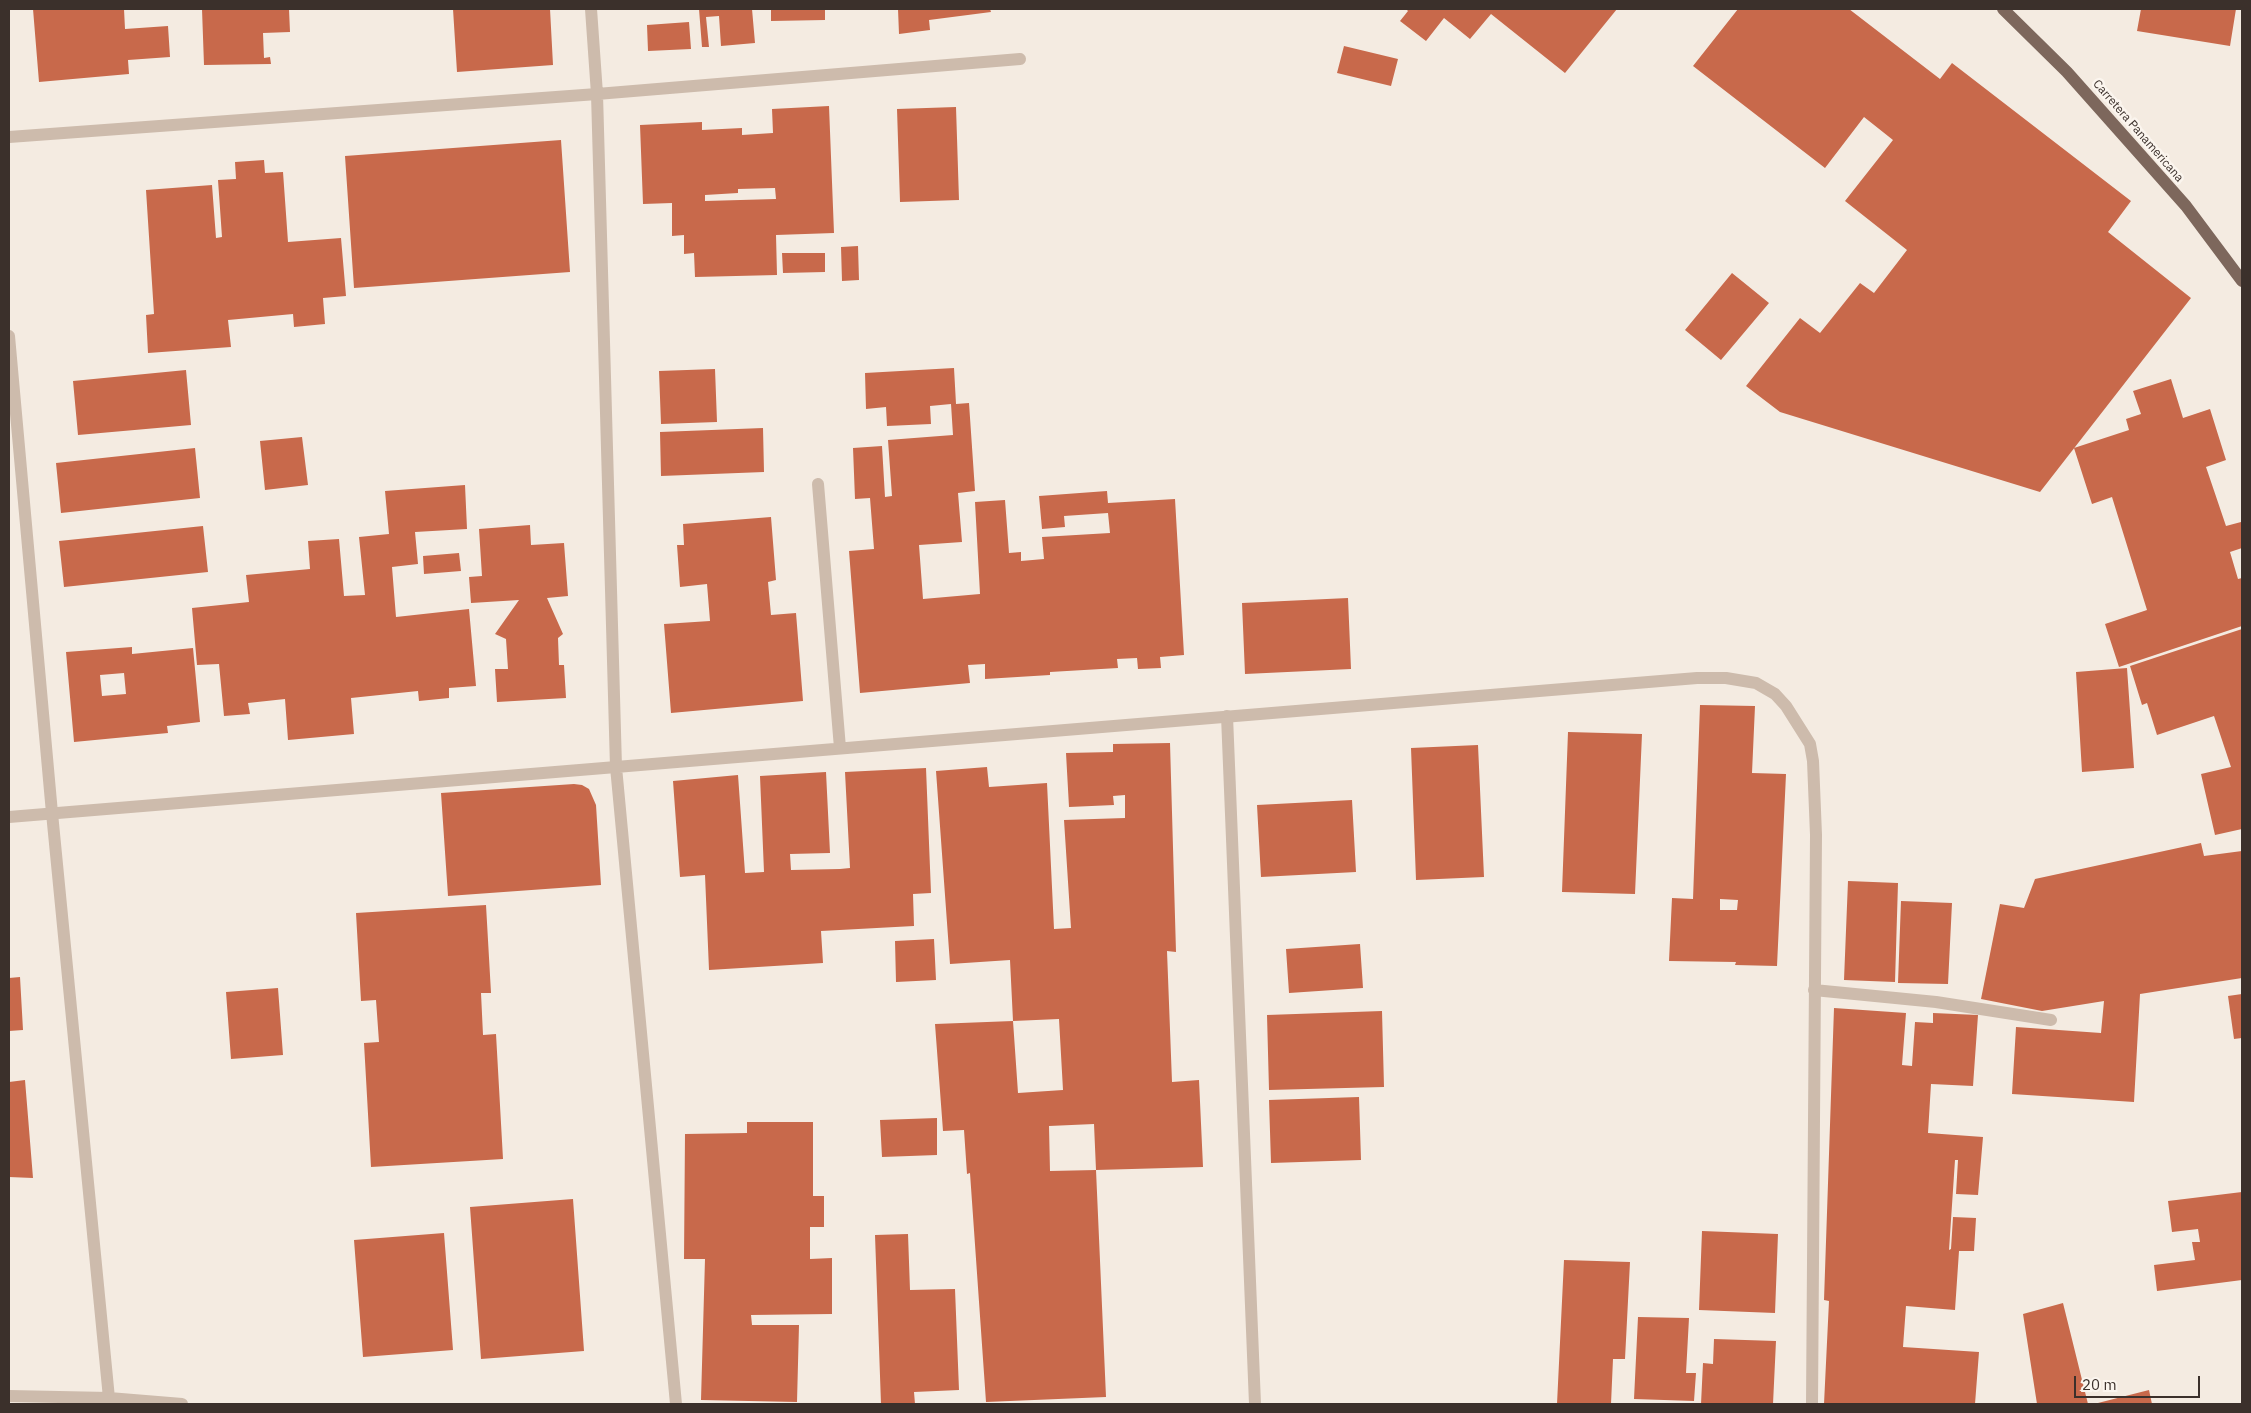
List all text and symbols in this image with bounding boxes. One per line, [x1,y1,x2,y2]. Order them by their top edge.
street label: Carretera Panamericana [2090,77,2186,185]
scale bar [2076,1366,2202,1398]
text: 20 m [2082,1375,2117,1394]

